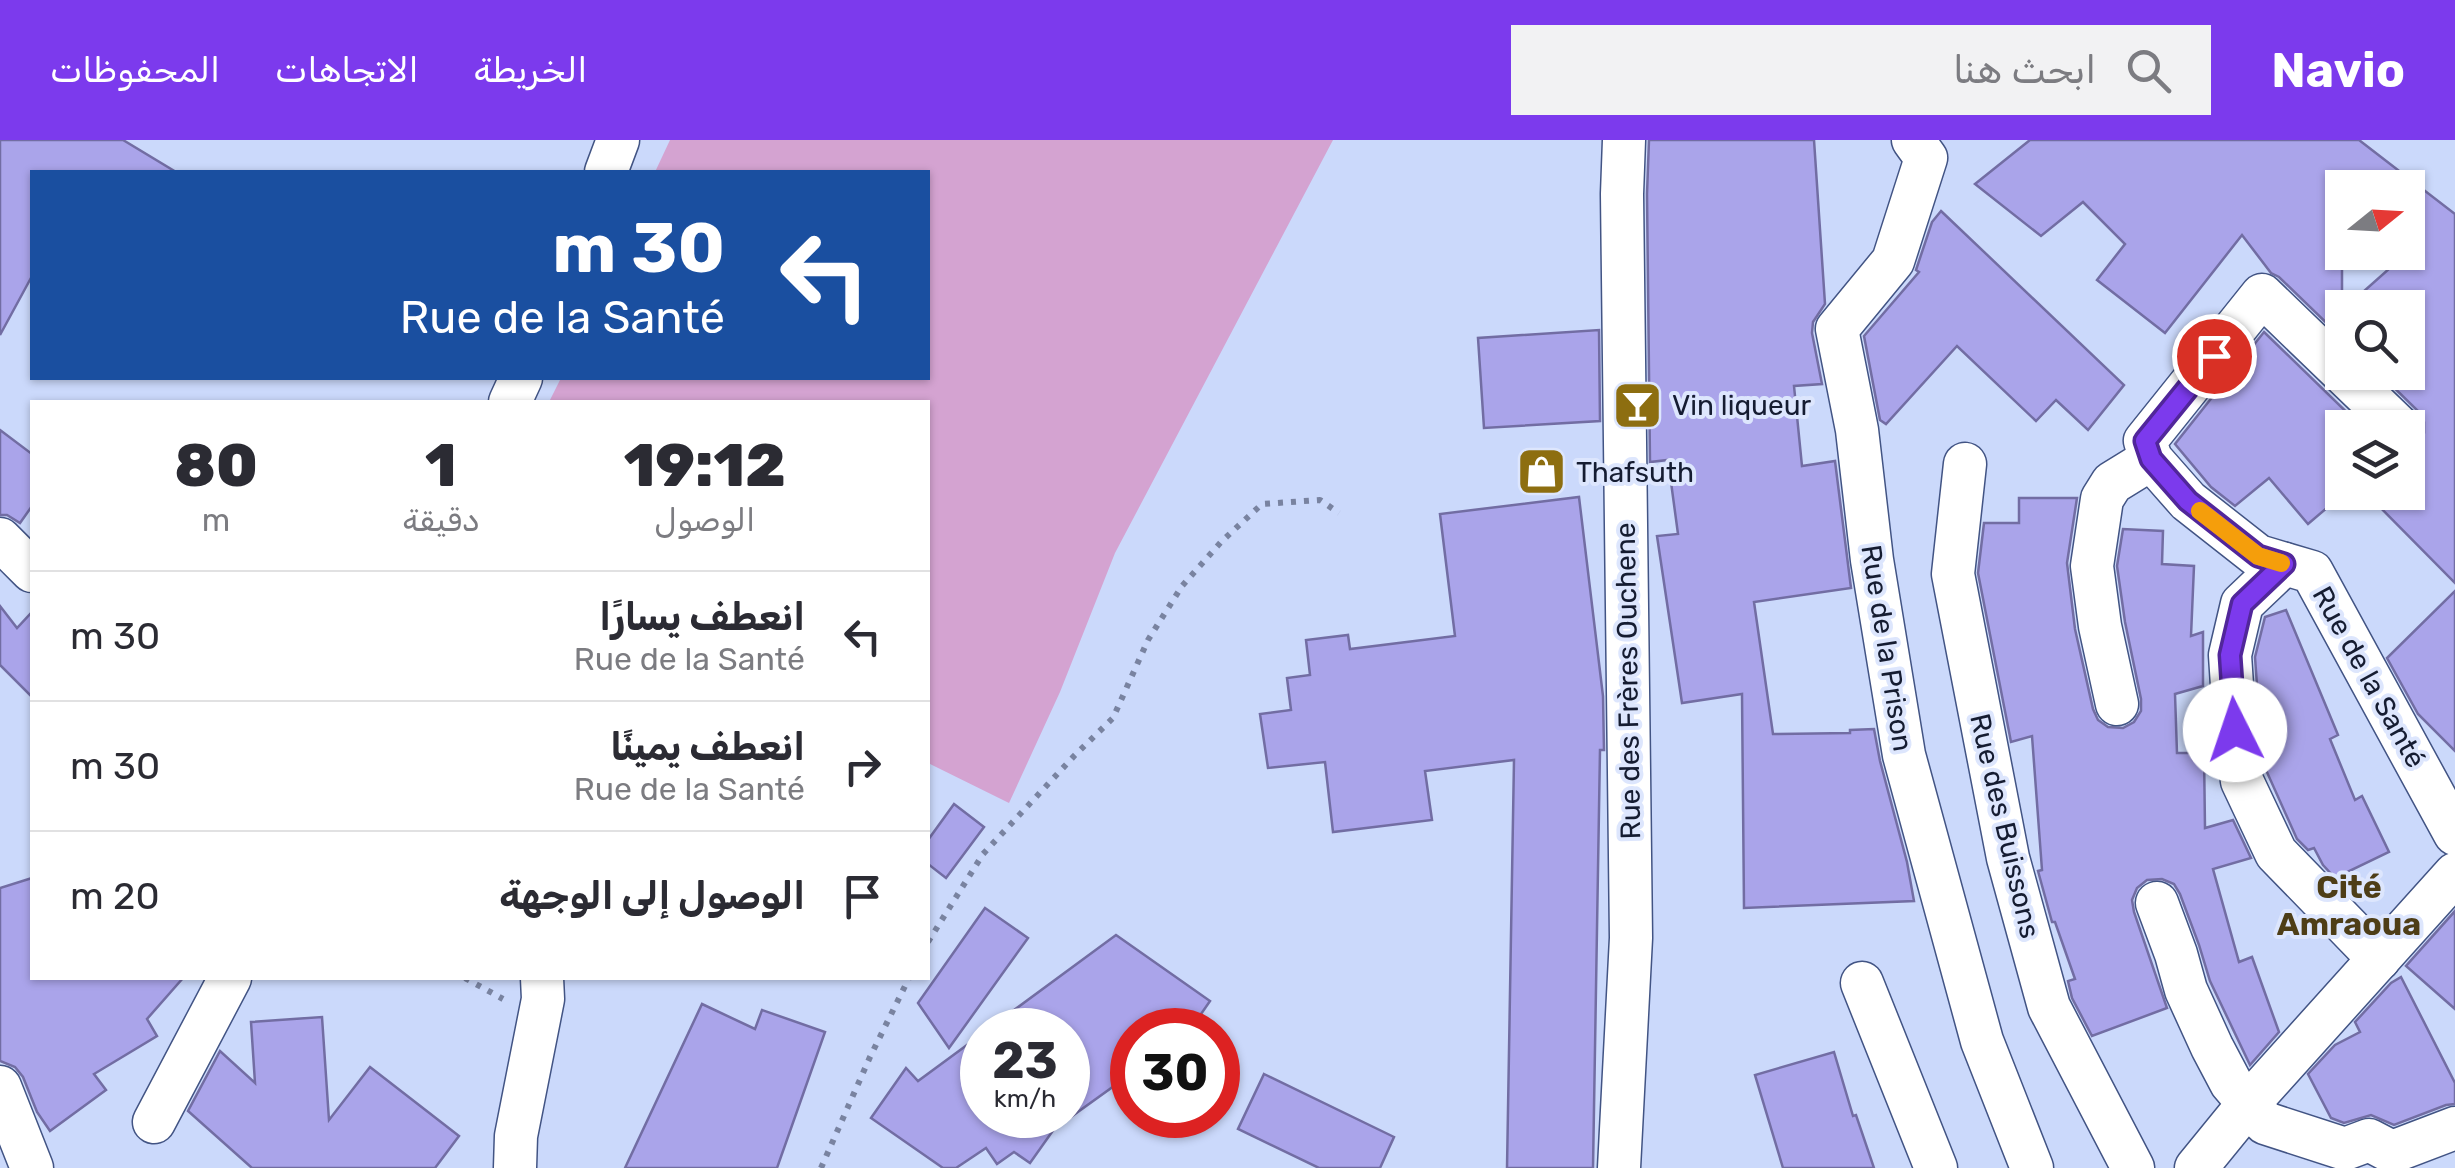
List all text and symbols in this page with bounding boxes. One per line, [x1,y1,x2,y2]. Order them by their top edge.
search box [1511,25,2211,115]
text: Navio [2271,42,2405,99]
icon: search [2121,43,2176,98]
text: ابحث هنا [1953,47,2096,93]
text: المحفوظات [50,49,220,91]
text: الاتجاهات [275,49,419,91]
text: الخريطة [474,49,587,91]
north arrow [2325,170,2425,270]
map controls [2325,170,2425,510]
text: 30 m [552,207,725,290]
icon: left [760,210,890,340]
button: search [2325,290,2425,390]
text: Rue de la Santé [400,291,725,344]
pin [2172,314,2257,399]
icon: arrive [2187,329,2242,384]
bar icon: Vin liqueur [1611,379,1663,431]
place label: Vin liqueur [1672,389,1812,422]
button: layers [2325,410,2425,510]
text: 80 [174,430,258,501]
text: 1 [425,430,457,501]
text: 19:12 [624,430,786,501]
shop icon: Thafsuth [1515,446,1567,498]
place label: Thafsuth [1576,456,1694,489]
text: m [202,501,230,539]
text: دقيقة [402,501,480,539]
text: الوصول [654,501,755,539]
street label: Rue des Frères Ouchene [1609,522,1647,840]
street label: Rue de la Prison [1854,542,1920,754]
street label: Rue de la Santé [2306,581,2432,773]
text: انعطف يسارًا [599,594,805,640]
icon: left [835,609,890,664]
text: 30 m [70,613,160,659]
text: Rue de la Santé [574,640,805,678]
position arrow [2183,678,2287,782]
street label: Rue des Buissons [1963,711,2047,941]
text: انعطف يمينًا [610,724,805,770]
icon: right [835,739,890,794]
text: 30 m [70,743,160,789]
text: Rue de la Santé [574,770,805,808]
district label: Cité Amraoua [2277,868,2421,943]
icon: arrive [835,869,890,924]
text: 20 m [70,873,160,919]
text: الوصول إلى الوجهة [499,873,805,919]
speed limit sign: 30 [1110,1008,1240,1138]
text: 23 [992,1031,1058,1091]
text: km/h [994,1084,1056,1113]

